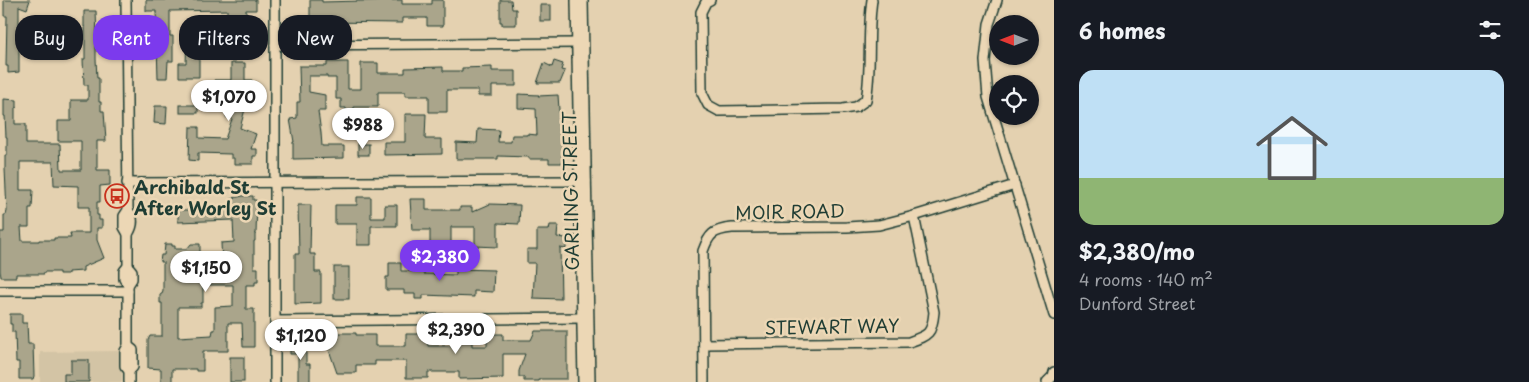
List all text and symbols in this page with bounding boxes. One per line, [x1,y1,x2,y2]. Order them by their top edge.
text: 6 homes [1079,14,1165,46]
chip: Buy [15,15,83,60]
chip: Rent [93,15,169,60]
chip: Filters [179,15,268,60]
chip: New [278,15,352,60]
north arrow [989,15,1039,65]
map controls [989,15,1039,125]
icon: filters [1476,16,1504,44]
button: locate [989,75,1039,125]
pin: $1,070 [188,80,270,122]
text: $1,070 [202,84,256,108]
icon: home [1247,103,1337,193]
pin: $988 [333,108,393,150]
street label: GARLING STREET [555,111,585,271]
text: $988 [343,112,383,136]
place label: Archibald St After Worley St [133,173,277,221]
bus stop icon: Archibald St After Worley St [104,183,130,209]
street label: MOIR ROAD [735,197,845,225]
text: $2,380/mo [1079,235,1195,267]
pin: $2,380 [399,240,481,282]
text: $2,380 [411,244,469,268]
pin: $1,150 [165,250,247,293]
text: $1,150 [181,255,231,279]
text: 4 rooms · 140 m² [1079,267,1213,291]
text: Dunford Street [1079,291,1195,315]
street label: STEWART WAY [764,311,900,341]
pin: $2,390 [415,312,497,355]
text: $2,390 [427,317,485,341]
pin: $1,120 [260,318,342,361]
text: $1,120 [276,323,326,347]

